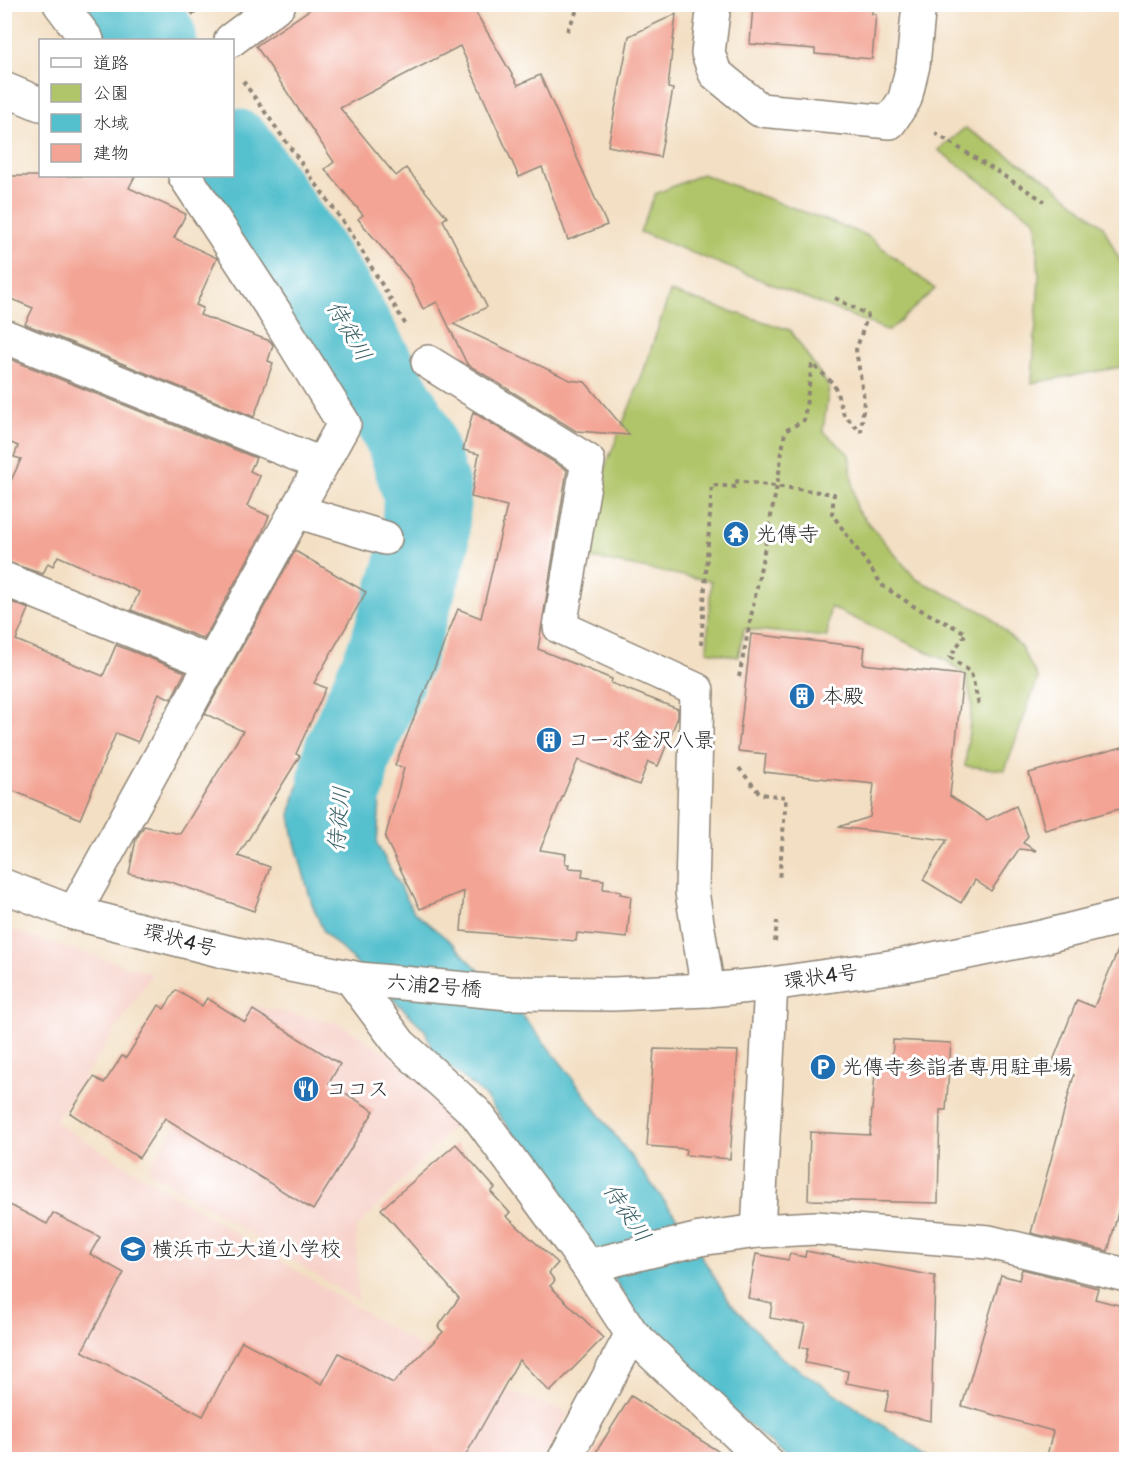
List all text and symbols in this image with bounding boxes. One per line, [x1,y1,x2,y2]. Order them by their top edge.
legend [39,39,234,177]
text: 道路 [93,52,129,75]
text: 公園 [93,82,129,105]
text: 水域 [93,112,129,135]
text: 建物 [93,142,129,165]
water label: 侍従川 [320,295,378,367]
temple icon: 光傳寺 [721,519,751,549]
place label: 光傳寺 [756,521,819,548]
building icon: 本殿 [787,681,817,711]
place label: 本殿 [822,683,864,710]
building icon: コーポ金沢八景 [534,725,564,755]
place label: コーポ金沢八景 [568,727,715,754]
water label: 侍従川 [322,785,356,853]
street label: 環状4号 [140,917,220,963]
street label: 環状4号 [782,958,860,996]
street label: 六浦2号橋 [385,968,483,1004]
parking icon: 光傳寺参詣者専用駐車場 [808,1052,838,1082]
place label: 光傳寺参詣者専用駐車場 [842,1054,1073,1081]
restaurant icon: ココス [291,1074,321,1104]
place label: ココス [326,1076,389,1103]
water label: 侍従川 [597,1178,657,1248]
school or university icon: 横浜市立大道小学校 [118,1234,148,1264]
place label: 横浜市立大道小学校 [152,1236,341,1263]

